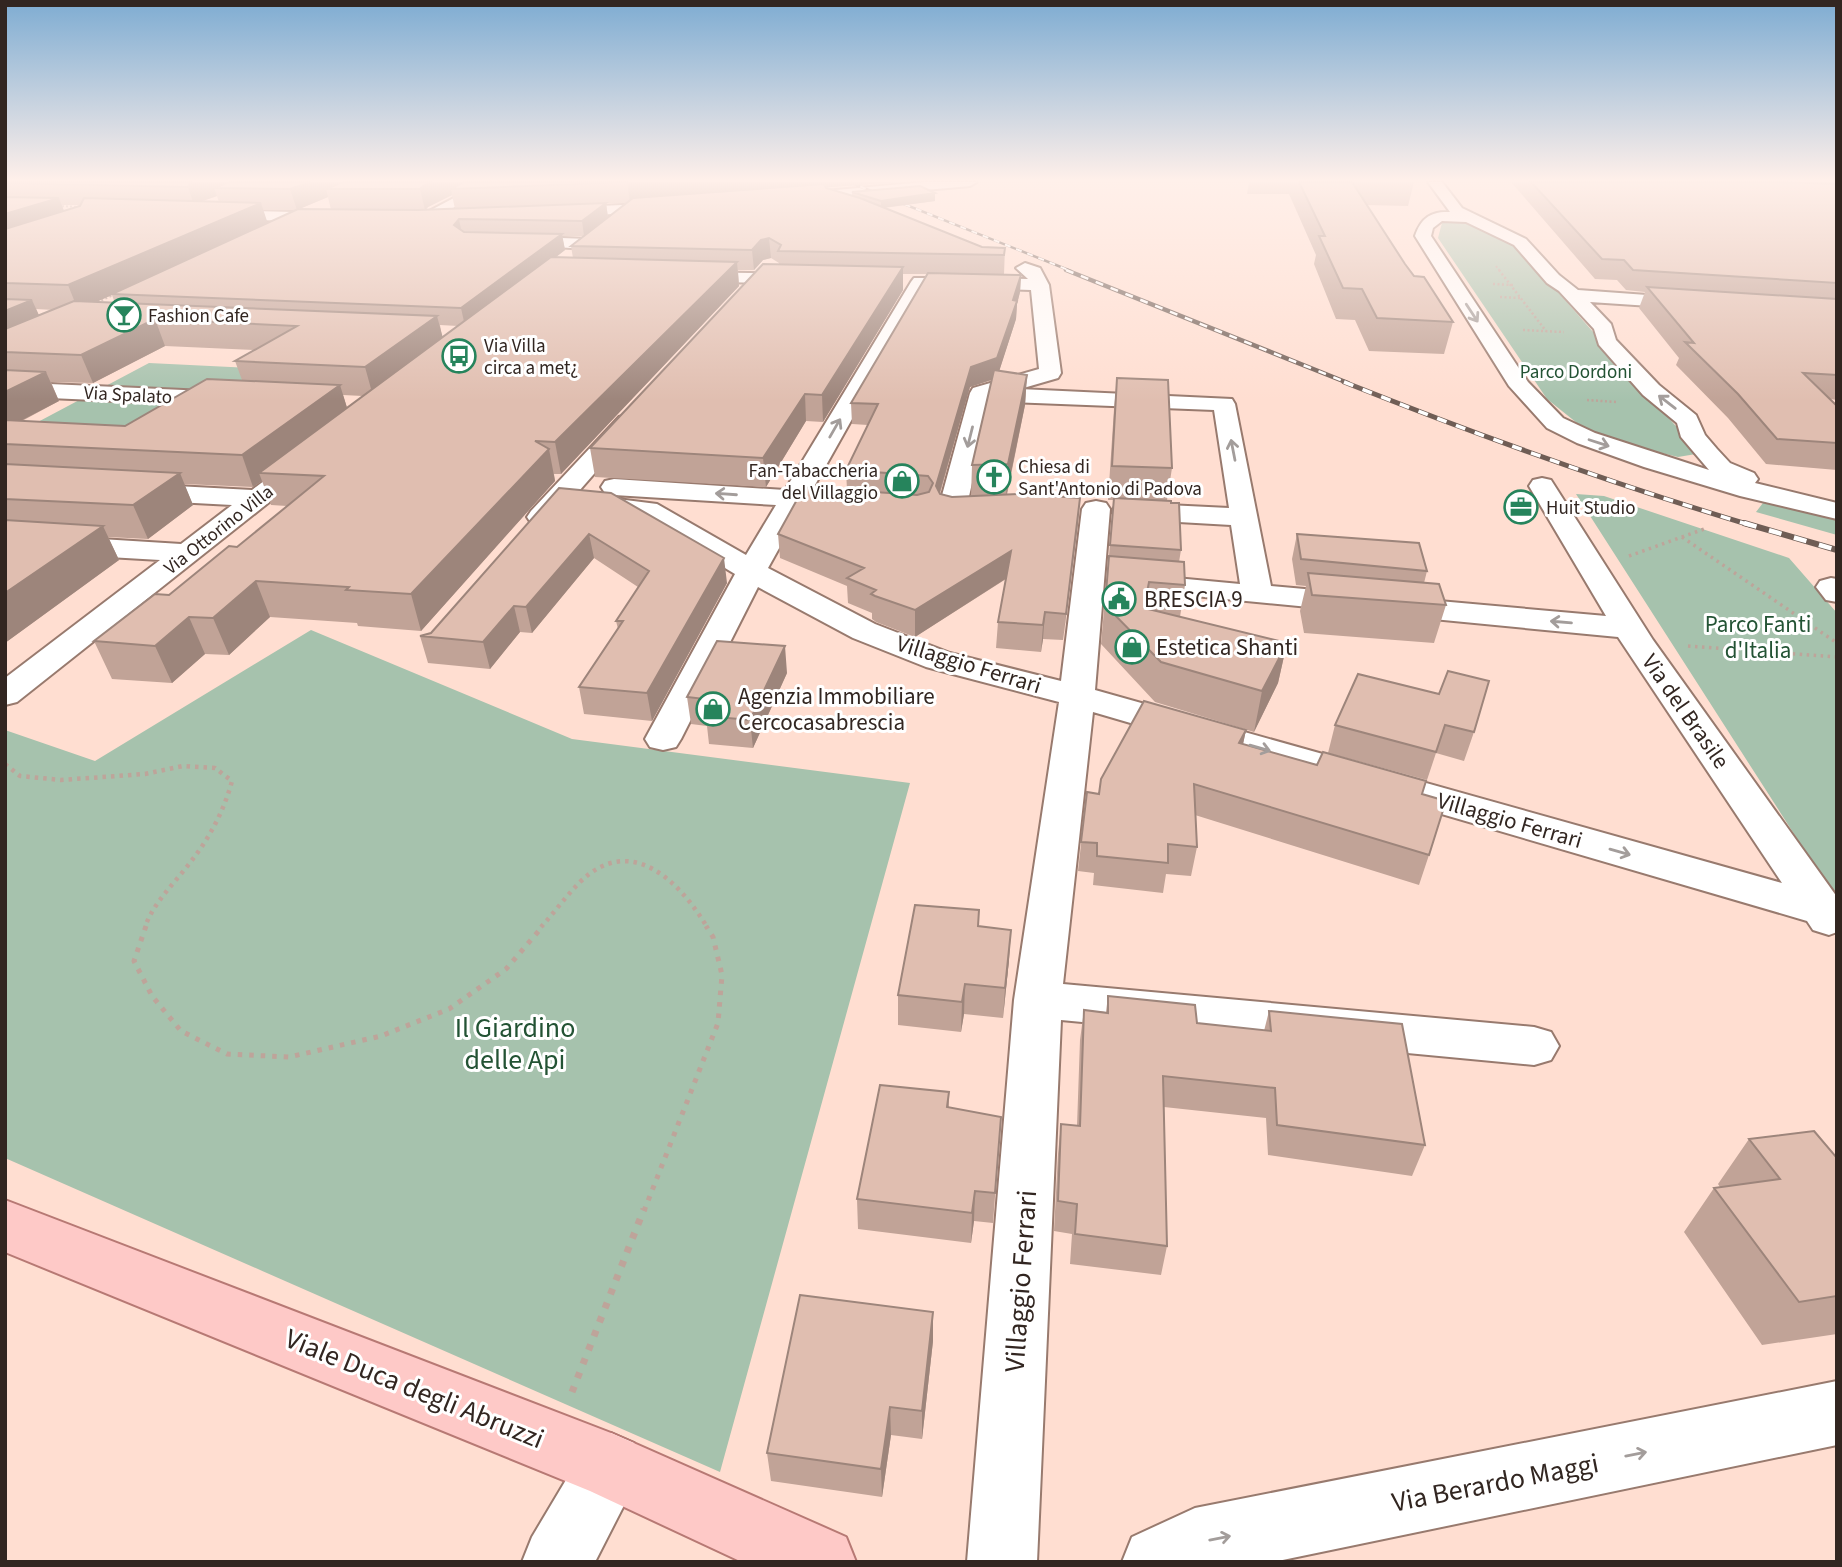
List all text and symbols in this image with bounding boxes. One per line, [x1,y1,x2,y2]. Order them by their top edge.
bar icon: Fashion Cafe [105,296,143,334]
one-way arrow [1465,302,1479,322]
place label: Fashion Cafe [148,303,249,330]
place label: Via Villa circa a met¿ [484,333,578,382]
bus stop icon: Via Villa circa a met¿ [440,337,478,375]
park label: Parco Dordoni [1520,359,1632,386]
street label: Via Spalato [83,380,173,411]
one-way arrow [1658,395,1677,410]
one-way arrow [828,418,842,438]
one-way arrow [963,426,976,448]
one-way arrow [1588,438,1610,450]
one-way arrow [1225,439,1239,462]
place label: Chiesa di Sant'Antonio di Padova [1018,454,1202,503]
place label: Fan-Tabaccheria del Villaggio [749,458,878,507]
church icon: Chiesa di Sant'Antonio di Padova [975,458,1013,496]
shop icon: Fan-Tabaccheria del Villaggio [883,462,921,500]
street label: Via Ottorino Villa [158,479,279,582]
one-way arrow [715,487,737,500]
office icon: Huit Studio [1502,488,1540,526]
place label: Huit Studio [1546,495,1636,522]
public building icon: BRESCIA 9 [1100,580,1138,618]
place label: BRESCIA 9 [1144,583,1243,616]
park label: Parco Fanti d'Italia [1705,608,1811,667]
one-way arrow [1551,615,1573,628]
street label: Villaggio Ferrari [892,627,1045,702]
shop icon: Estetica Shanti [1113,628,1151,666]
place label: Estetica Shanti [1156,631,1298,664]
street label: Via del Brasile [1634,647,1737,775]
place label: Agenzia Immobiliare Cercocasabrescia [738,680,935,739]
shop icon: Agenzia Immobiliare Cercocasabrescia [694,690,732,728]
one-way arrow [1249,743,1271,756]
street label: Villaggio Ferrari [1433,784,1586,857]
one-way arrow [1609,846,1631,859]
park label: Il Giardino delle Api [455,1008,575,1080]
street label: Villaggio Ferrari [995,1189,1047,1373]
street label: Viale Duca degli Abruzzi [279,1319,550,1459]
street label: Via Berardo Maggi [1388,1443,1602,1523]
one-way arrow [1624,1446,1647,1460]
one-way arrow [1208,1530,1231,1544]

